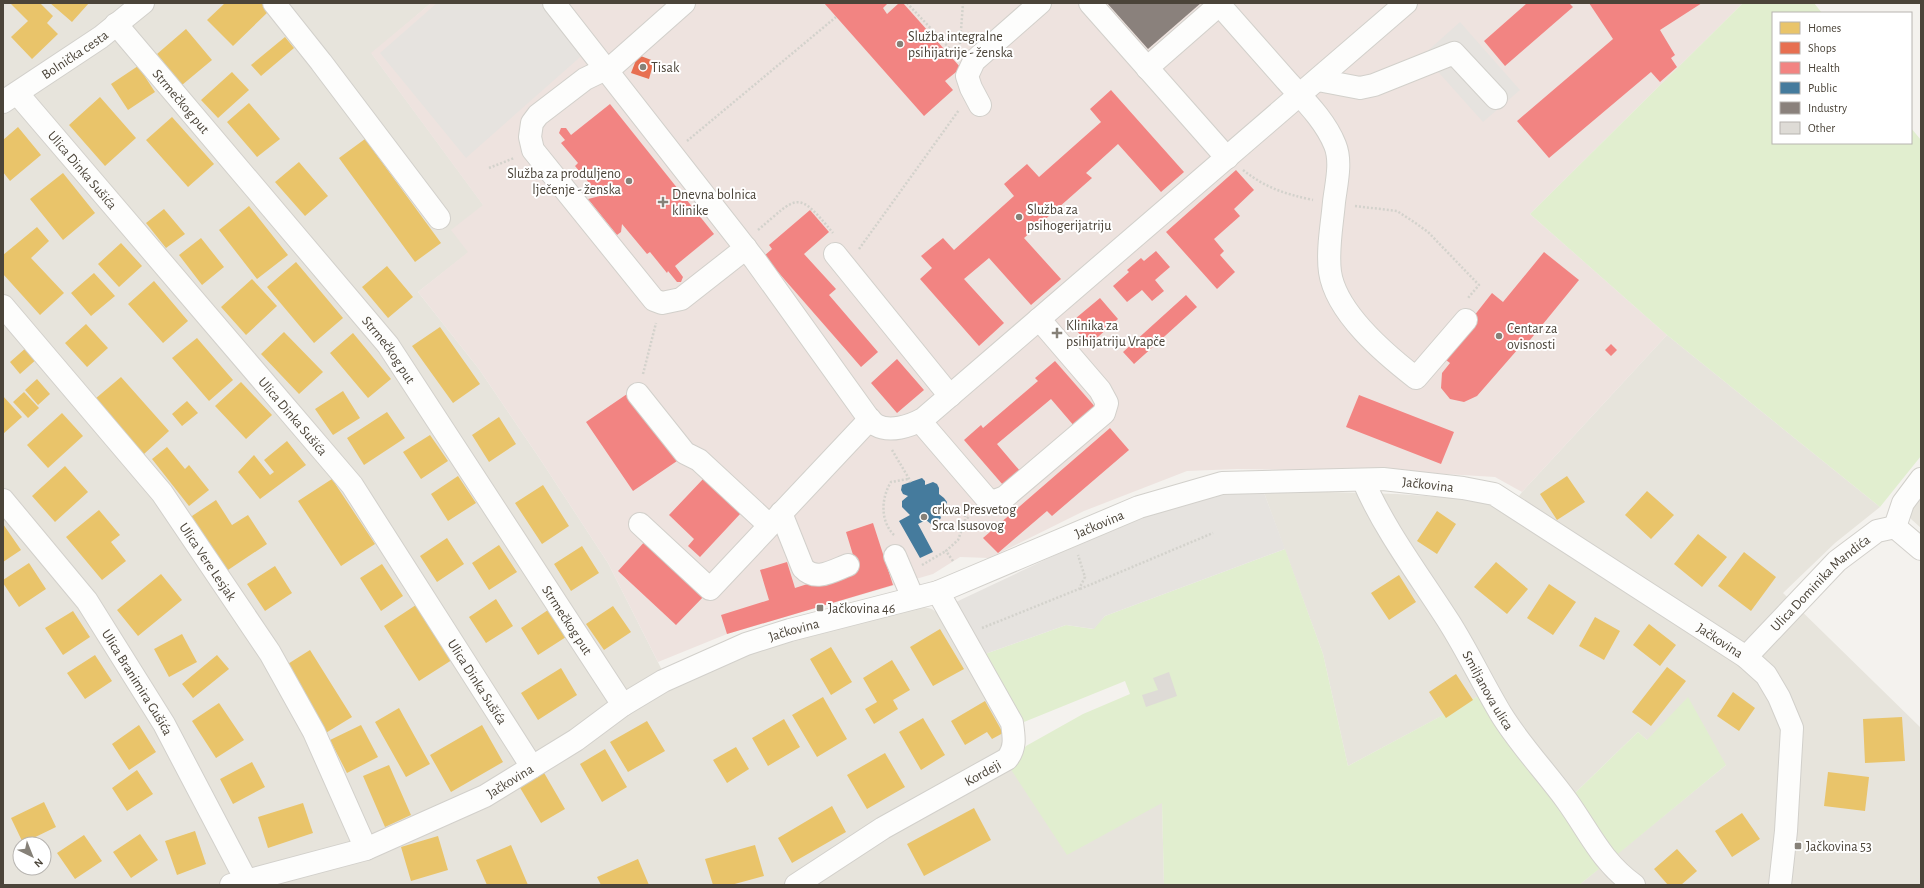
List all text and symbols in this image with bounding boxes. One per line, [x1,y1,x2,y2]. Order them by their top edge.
legend [1772,12,1912,144]
text: Homes [1808,22,1841,34]
street label: Bolnička cesta [39,28,112,82]
place label: Služba integralne psihijatrije - ženska [908,30,1014,60]
marker: Služba integralne psihijatrije - ženska [895,39,905,49]
text: Shops [1808,42,1836,54]
place label: Tisak [651,61,680,75]
marker: Tisak [638,62,648,72]
text: Health [1808,62,1840,74]
street label: Strmečkog put [149,67,212,137]
text: Public [1808,82,1837,94]
text: Industry [1808,102,1847,115]
text: Other [1808,122,1835,134]
street label: Ulica Dinka Sušića [45,129,119,213]
place label: Služba za produljeno lječenje - ženska [507,167,622,197]
marker: Služba za produljeno lječenje - ženska [624,176,634,186]
place label: Dnevna bolnica klinike [672,188,757,218]
marker: Dnevna bolnica klinike [657,196,669,208]
place label: Služba za psihogerijatriju [1027,203,1111,233]
marker: Služba za psihogerijatriju [1014,212,1024,222]
street label: Strmečkog put [359,314,417,387]
place label: Klinika za psihijatriju Vrapče [1066,319,1165,349]
place label: Centar za ovisnosti [1507,322,1558,352]
marker: Klinika za psihijatriju Vrapče [1051,327,1063,339]
marker: Centar za ovisnosti [1494,331,1504,341]
street label: Ulica Dinka Sušića [255,375,330,459]
street label: Jačkovina [1401,475,1455,495]
place label: crkva Presvetog Srca Isusovog [932,503,1016,533]
street label: Jačkovina [1073,508,1127,541]
marker: crkva Presvetog Srca Isusovog [919,512,929,522]
street label: Ulica Vere Lesjak [176,521,239,604]
street label: Ulica Dominika Mandića [1768,533,1873,634]
street label: Strmečkog put [539,583,595,658]
place label: Jačkovina 46 [828,602,895,616]
marker: Jačkovina 46 [815,603,825,613]
street label: Jačkovina [767,617,821,644]
street label: Jačkovina [1694,621,1746,661]
street label: Ulica Branimira Gušića [99,627,175,738]
street label: Ulica Dinka Sušića [444,637,509,728]
street label: Smiljanova ulica [1459,649,1516,734]
street label: Kordeji [962,758,1004,789]
street label: Jačkovina [485,762,536,801]
north arrow [12,836,52,876]
place label: Jačkovina 53 [1806,840,1872,854]
marker: Jačkovina 53 [1793,841,1803,851]
text: N [32,856,45,870]

